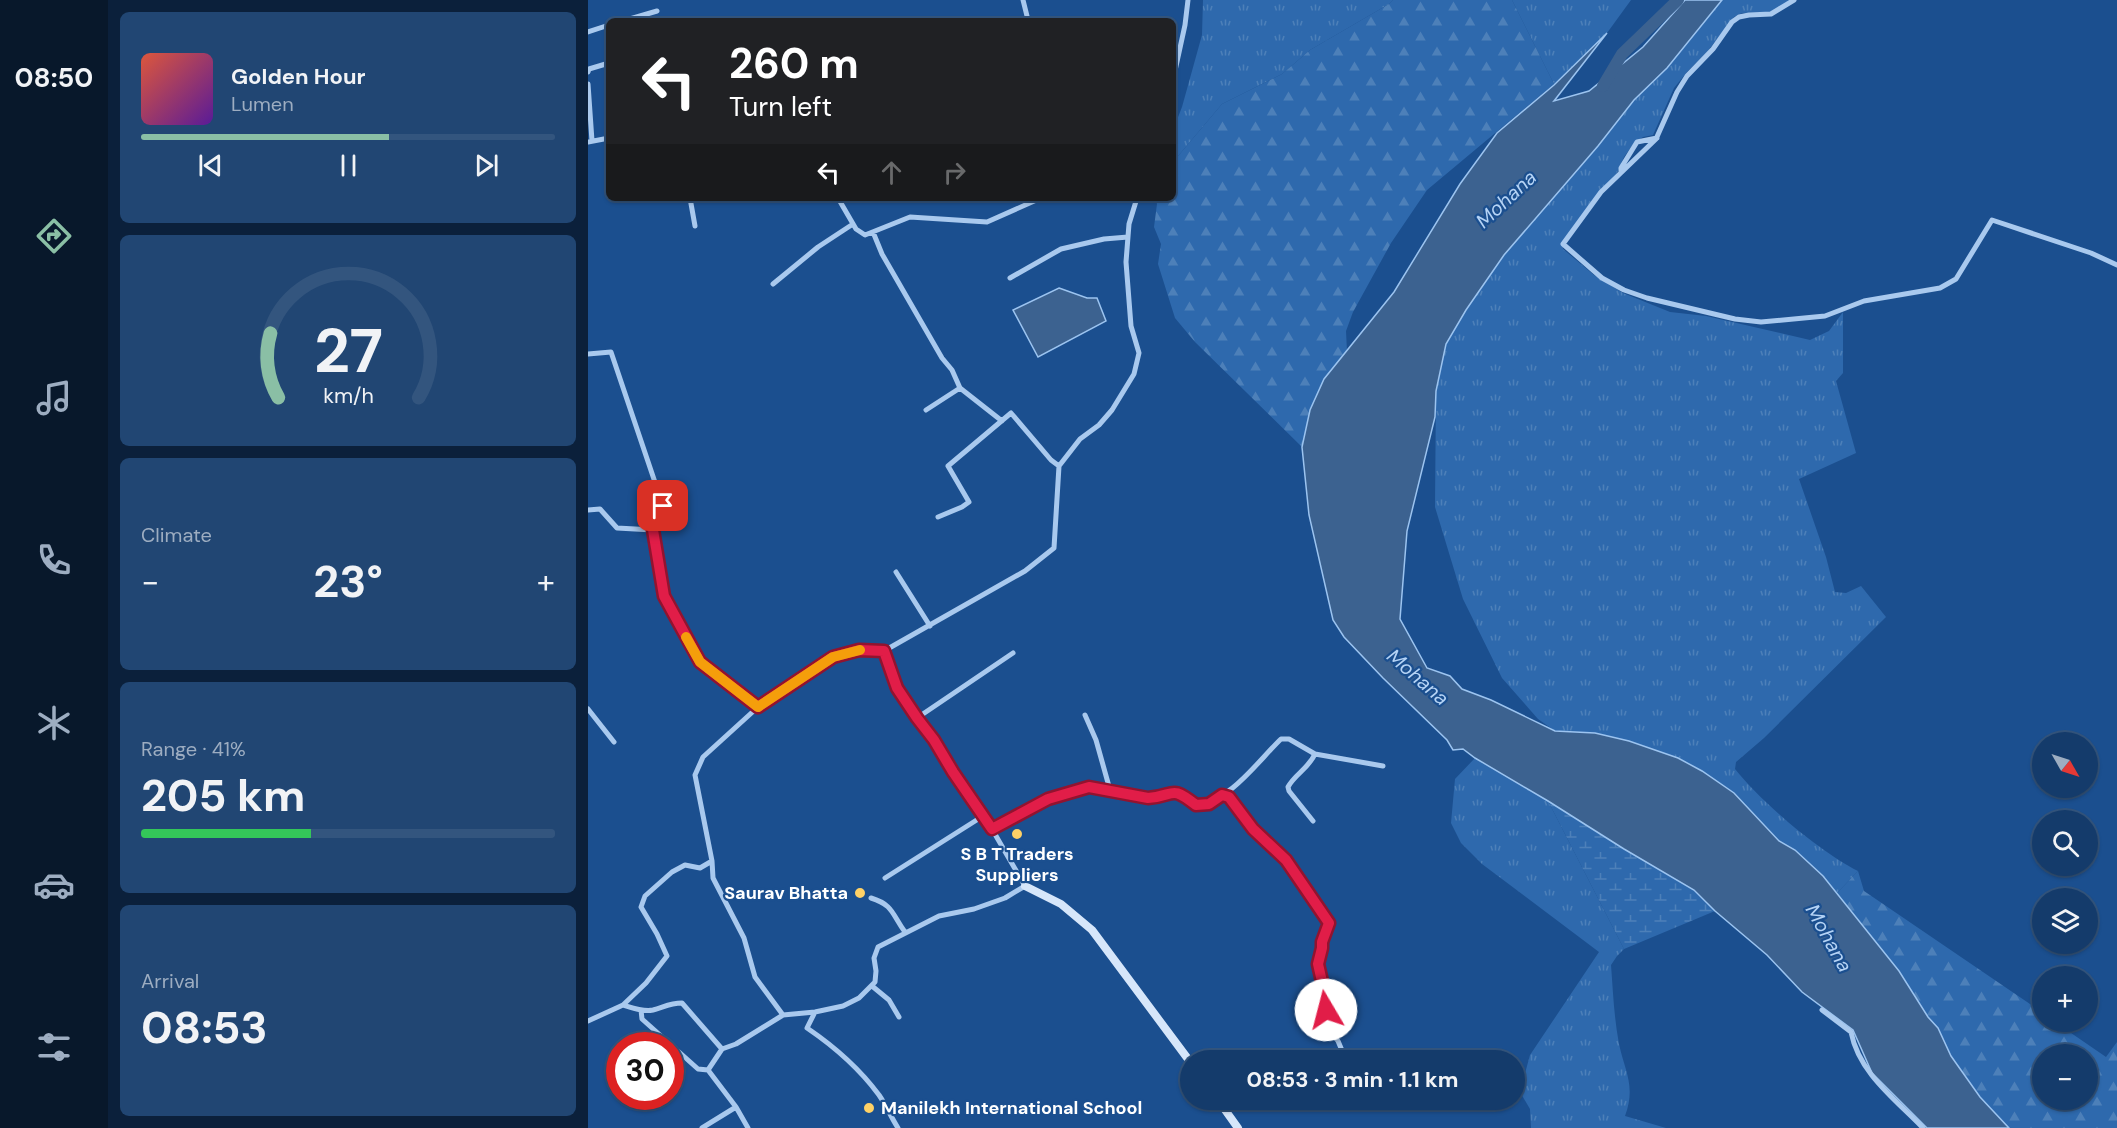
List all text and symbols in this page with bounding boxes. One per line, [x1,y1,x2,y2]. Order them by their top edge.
text: 260 m [729,36,859,91]
icon: left [630,42,708,120]
text: 08:50 [15,60,93,95]
text: Golden Hour [231,62,366,91]
text: Turn left [729,89,832,124]
text: Lumen [231,91,294,117]
icon: previous [194,149,227,182]
icon: pause [332,149,365,182]
icon: next [470,149,503,182]
icon: left [812,156,845,189]
icon: ahead [875,156,908,189]
icon: right [938,156,971,189]
water label: Mohana [1470,164,1542,234]
icon: directions [33,215,75,257]
text: 27 [313,310,383,391]
icon: music [33,377,75,419]
text: km/h [323,382,373,410]
pin [637,480,688,531]
icon: arrive [646,489,679,522]
text: Climate [141,522,212,548]
icon: phone [33,539,75,581]
text: 23° [313,552,383,611]
text: − [141,560,159,603]
text: + [537,560,555,603]
water label: Mohana [1382,643,1454,711]
icon: climate [33,702,75,744]
north arrow [2032,732,2098,798]
map controls [2032,732,2098,1110]
text: Range · 41% [141,736,246,762]
text: 205 km [141,766,305,825]
button: search [2032,810,2098,876]
marker: S B T Traders Suppliers [1010,827,1024,841]
place label: S B T Traders Suppliers [960,842,1074,887]
icon: car [33,864,75,906]
place label: Saurav Bhatta [724,881,848,905]
marker: Saurav Bhatta [853,886,867,900]
button: layers [2032,888,2098,954]
water label: Mohana [1800,899,1858,977]
button: + [2032,966,2098,1032]
text: Arrival [141,968,199,994]
position arrow [1294,978,1358,1042]
text: 08:53 [141,998,268,1057]
icon: filters [33,1026,75,1068]
speed limit sign: 30 [606,1032,684,1110]
button: − [2032,1044,2098,1110]
text: 08:53 · 3 min · 1.1 km [1247,1065,1458,1094]
place label: Manilekh International School [881,1096,1142,1120]
marker: Manilekh International School [862,1101,876,1115]

